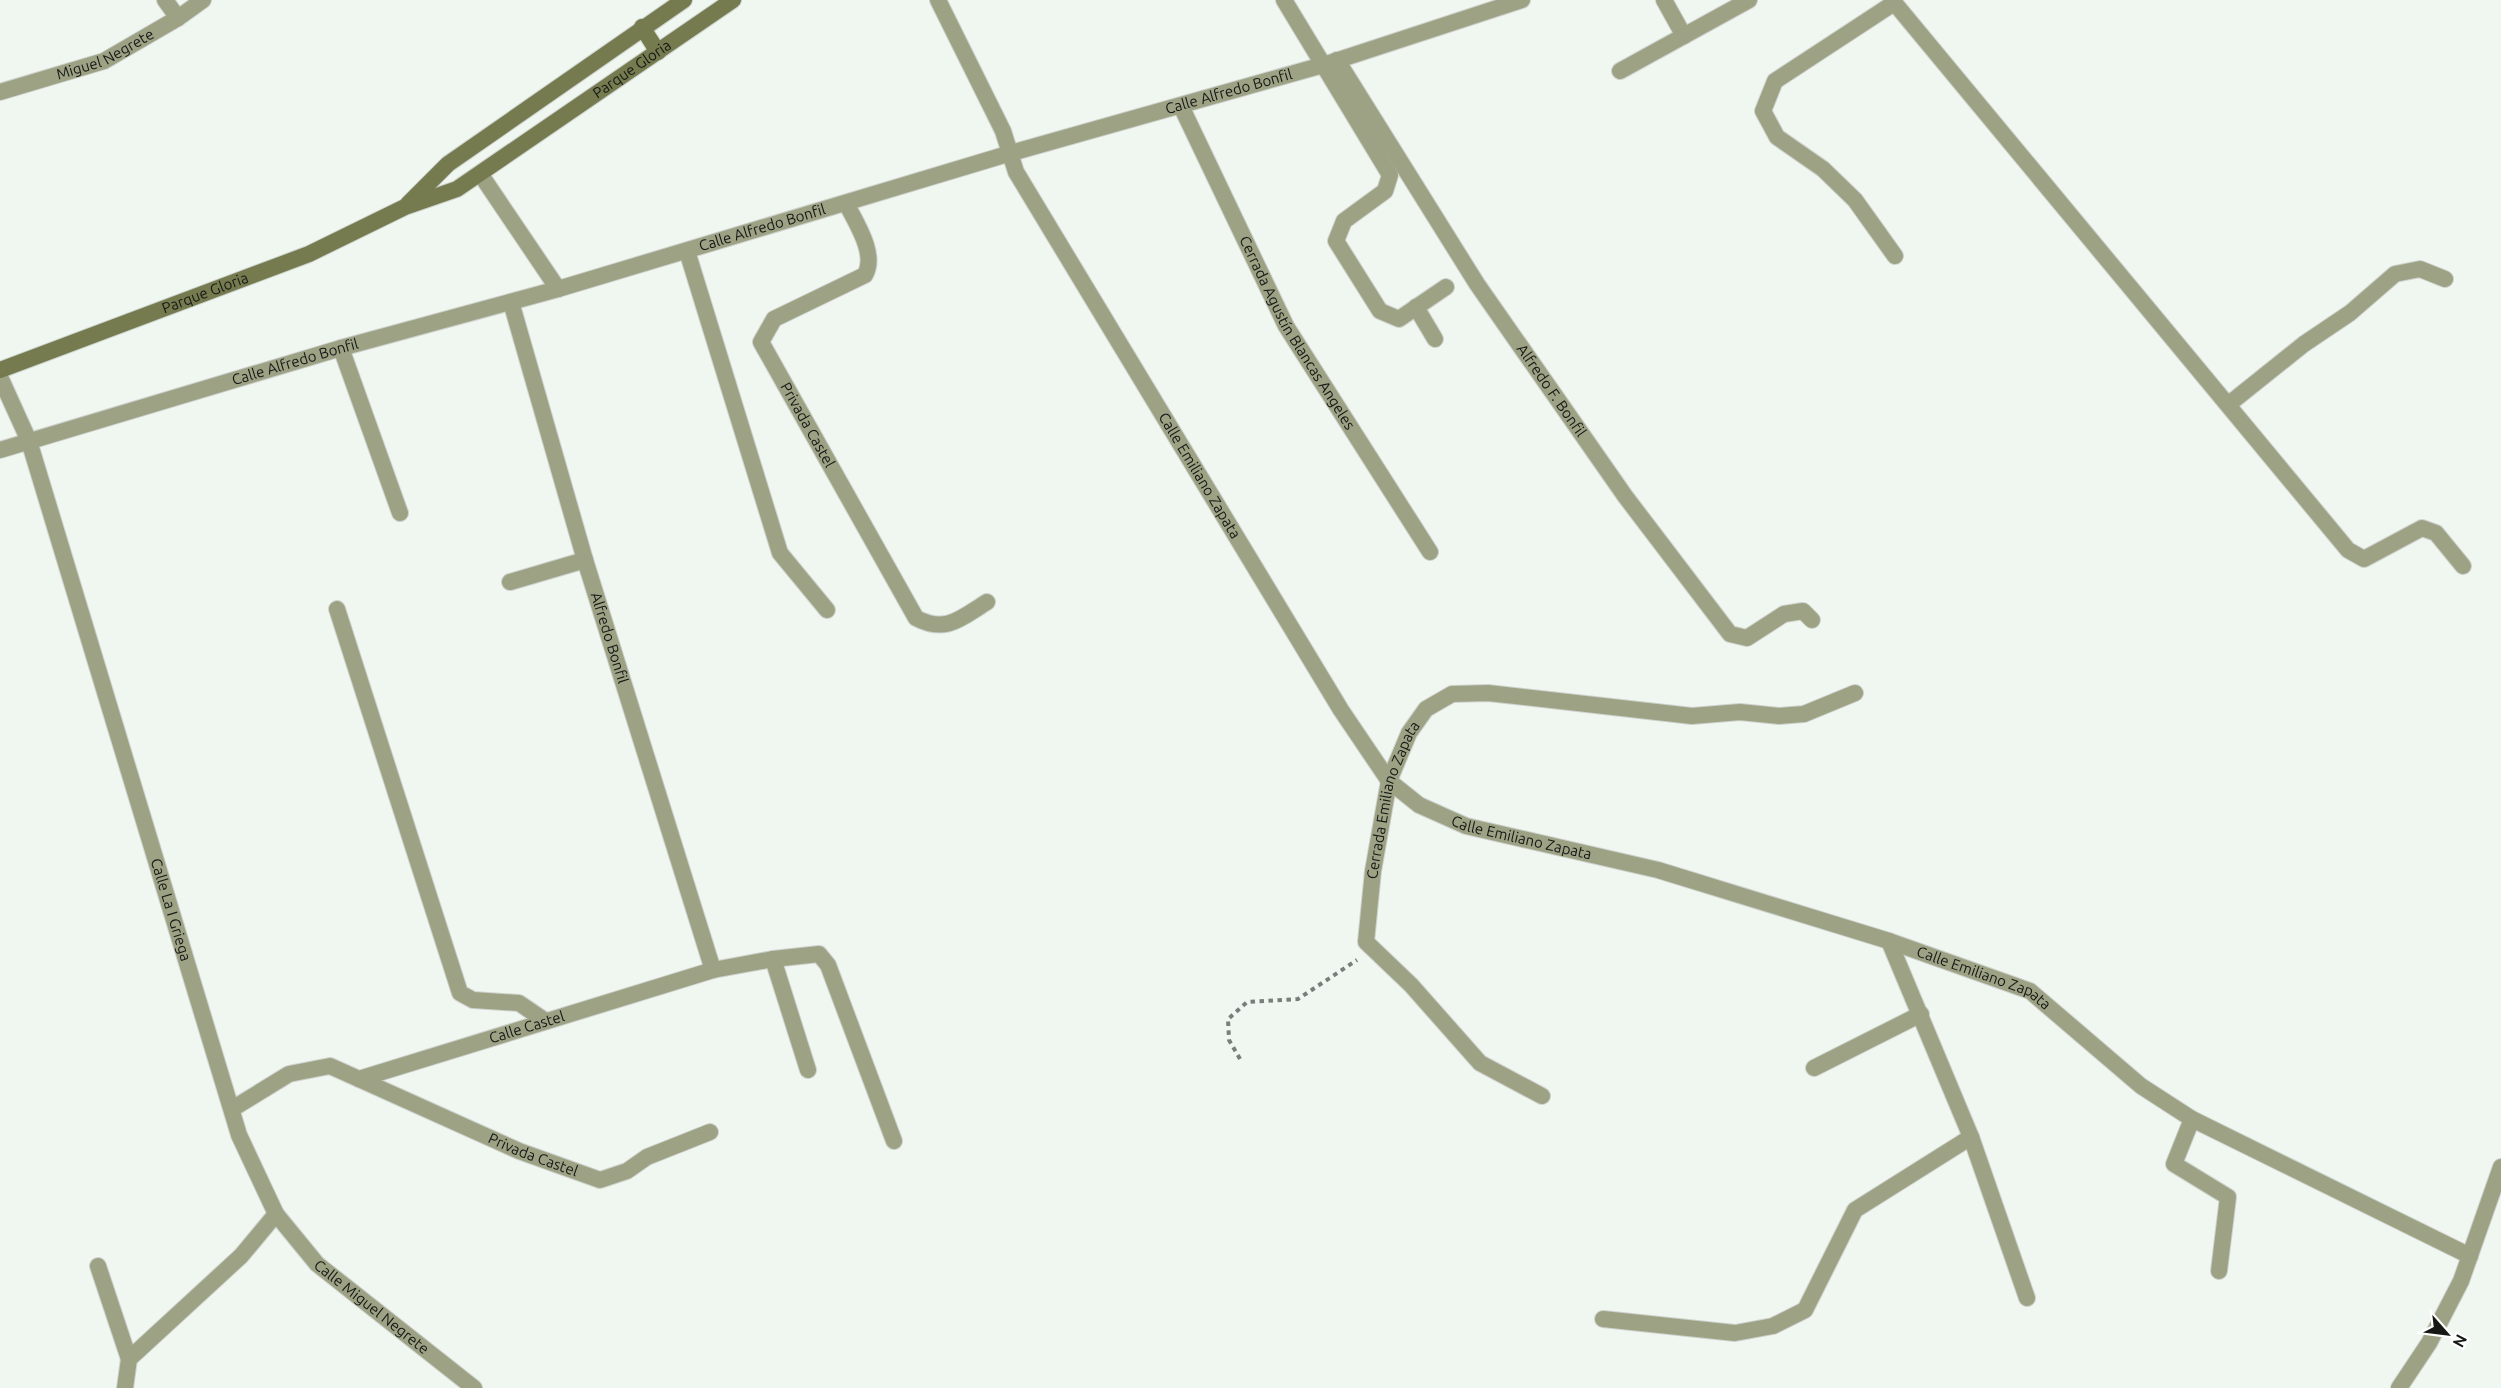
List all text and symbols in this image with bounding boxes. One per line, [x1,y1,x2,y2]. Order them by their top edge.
street label: Miguel Negrete [54,25,157,83]
street label: Parque Gloria [589,36,674,102]
street label: Calle Alfredo Bonfil [1163,65,1294,117]
street label: Calle Alfredo Bonfil [697,200,827,254]
street label: Cerrada Agustín Blancas Angeles [1236,233,1359,433]
street label: Parque Gloria [159,269,250,317]
street label: Calle Alfredo Bonfil [230,335,360,388]
street label: Alfredo F. Bonfil [1514,341,1590,440]
street label: Privada Castel [777,379,839,470]
street label: Calle Emiliano Zapata [1155,409,1244,541]
street label: Alfredo Bonfil [588,590,632,685]
street label: Cerrada Emiliano Zapata [1363,718,1423,880]
street label: Calle Emiliano Zapata [1449,812,1593,863]
street label: Calle La I Griega [148,856,195,963]
street label: Calle Emiliano Zapata [1915,943,2054,1013]
street label: Calle Castel [487,1007,567,1046]
street label: Privada Castel [486,1129,580,1179]
street label: Calle Miguel Negrete [311,1256,433,1357]
north arrow [2417,1304,2477,1364]
text: N [2449,1332,2471,1351]

